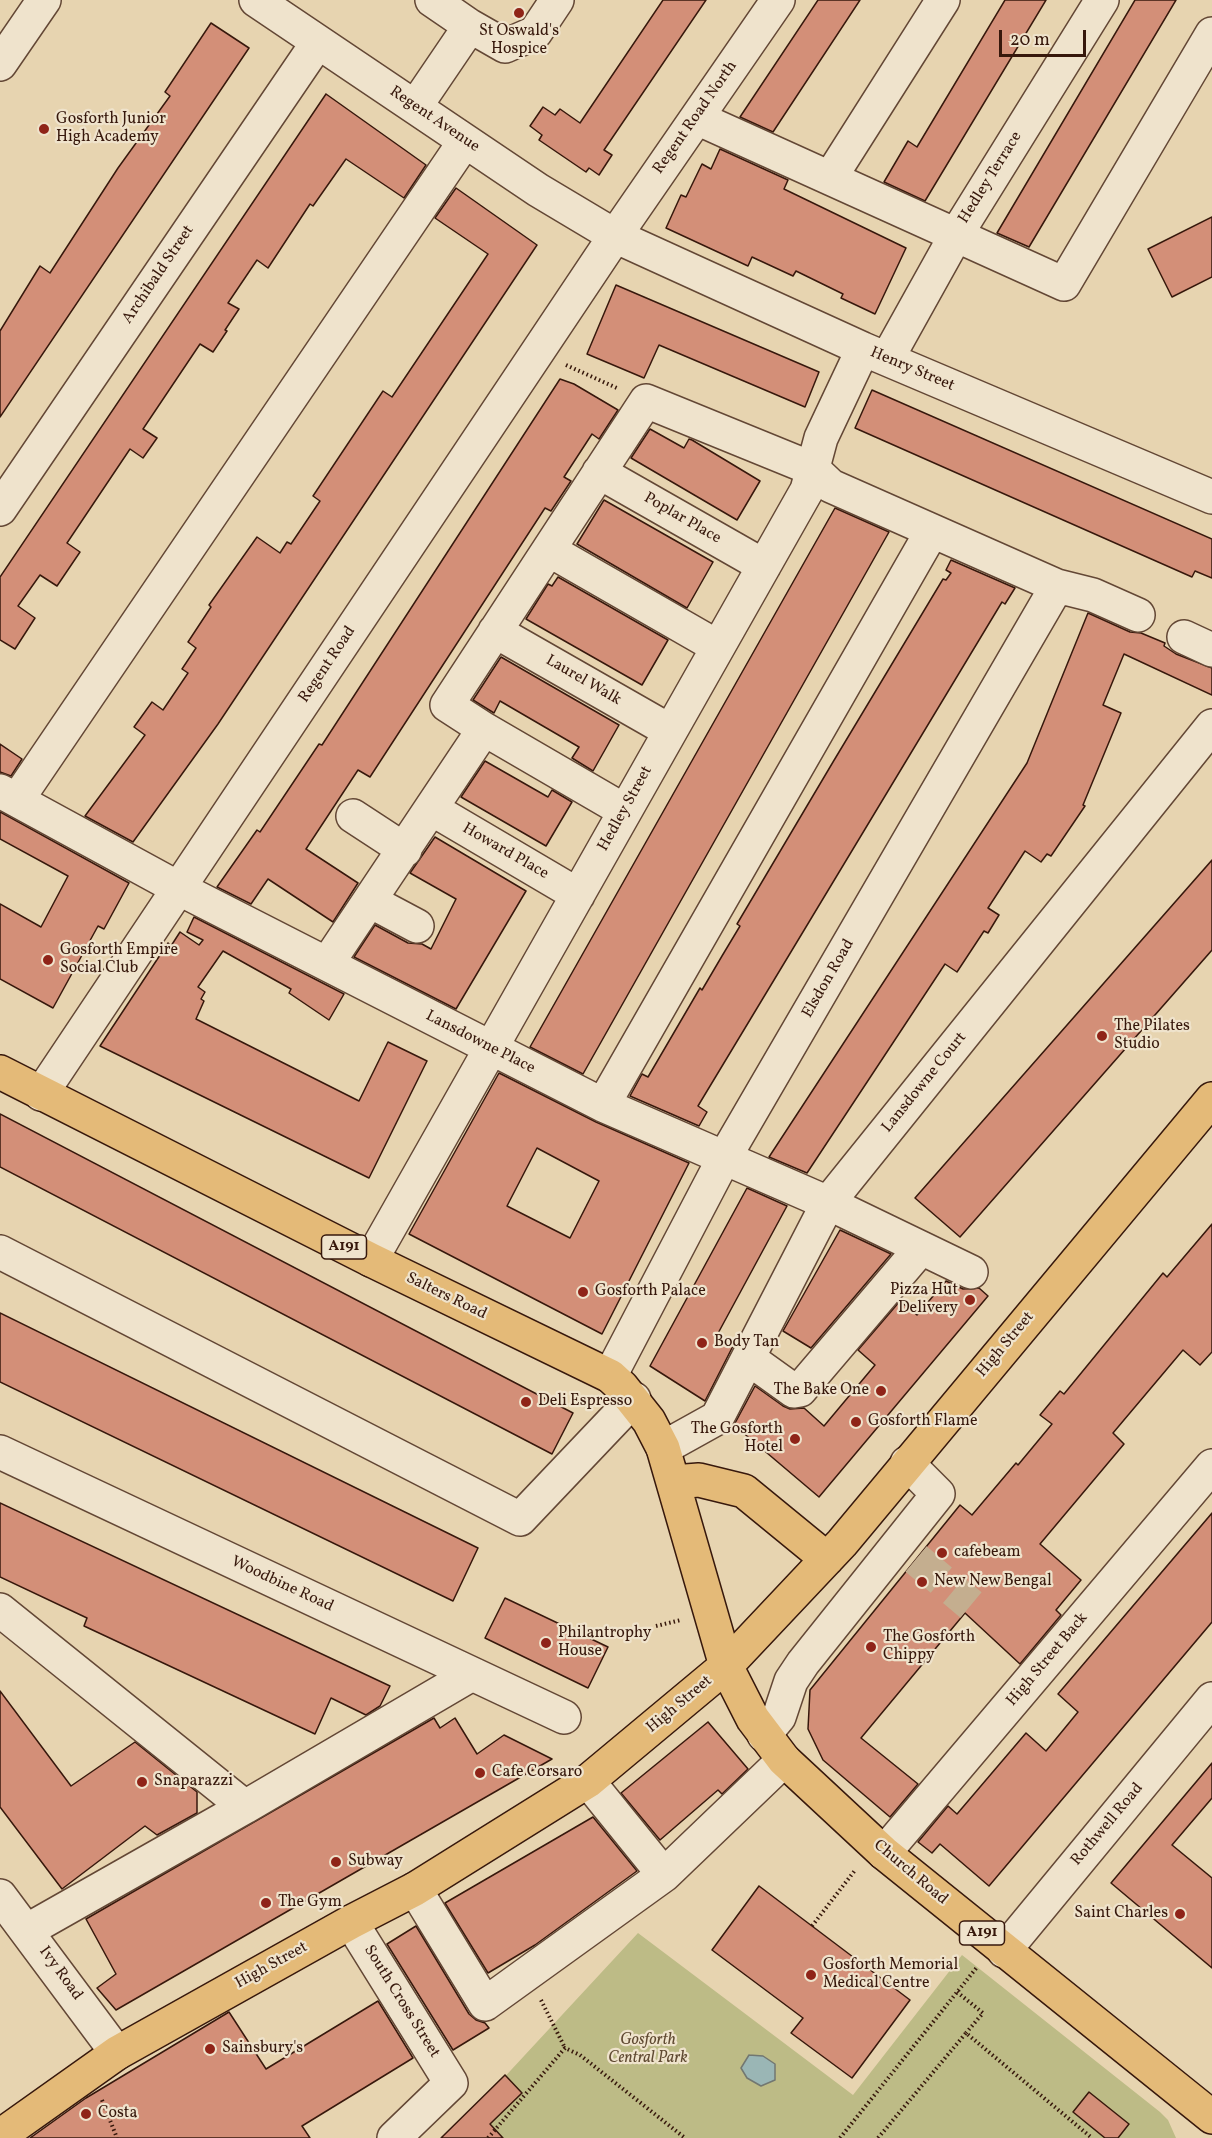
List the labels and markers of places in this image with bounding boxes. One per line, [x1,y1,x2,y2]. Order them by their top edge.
marker: St Oswald's Hospice [512,6,526,20]
place label: St Oswald's Hospice [479,22,559,60]
place label: Gosforth Junior High Academy [56,110,166,148]
marker: Gosforth Junior High Academy [37,122,51,136]
place label: Gosforth Empire Social Club [60,941,178,979]
marker: Gosforth Empire Social Club [41,953,55,967]
place label: The Pilates Studio [1114,1017,1190,1055]
marker: The Pilates Studio [1095,1029,1109,1043]
place label: Pizza Hut Delivery [890,1281,958,1319]
place label: Gosforth Palace [595,1282,706,1302]
marker: Gosforth Palace [576,1285,590,1299]
marker: Pizza Hut Delivery [963,1293,977,1307]
place label: Body Tan [714,1333,779,1353]
marker: Body Tan [695,1336,709,1350]
place label: The Bake One [774,1381,869,1401]
marker: The Bake One [874,1384,888,1398]
place label: Deli Espresso [538,1392,632,1412]
marker: Deli Espresso [519,1395,533,1409]
place label: Gosforth Flame [868,1412,978,1432]
marker: Gosforth Flame [849,1415,863,1429]
place label: The Gosforth Hotel [691,1420,783,1458]
marker: The Gosforth Hotel [788,1432,802,1446]
place label: cafebeam [954,1543,1021,1563]
marker: cafebeam [935,1546,949,1560]
place label: New New Bengal [934,1572,1052,1592]
marker: New New Bengal [915,1575,929,1589]
place label: Philantrophy House [558,1624,651,1662]
place label: The Gosforth Chippy [883,1628,975,1666]
marker: Philantrophy House [539,1636,553,1650]
marker: The Gosforth Chippy [864,1640,878,1654]
place label: Cafe Corsaro [492,1763,582,1783]
marker: Cafe Corsaro [473,1766,487,1780]
place label: Snaparazzi [154,1772,233,1792]
marker: Snaparazzi [135,1775,149,1789]
place label: Subway [348,1852,403,1872]
marker: Subway [329,1855,343,1869]
place label: The Gym [278,1893,342,1913]
marker: The Gym [259,1896,273,1910]
place label: Saint Charles [1074,1904,1168,1924]
marker: Saint Charles [1173,1907,1187,1921]
place label: Gosforth Memorial Medical Centre [823,1956,958,1994]
marker: Gosforth Memorial Medical Centre [804,1968,818,1982]
place label: Sainsbury's [222,2039,303,2059]
marker: Sainsbury's [203,2042,217,2056]
place label: Costa [98,2104,137,2124]
marker: Costa [79,2107,93,2121]

